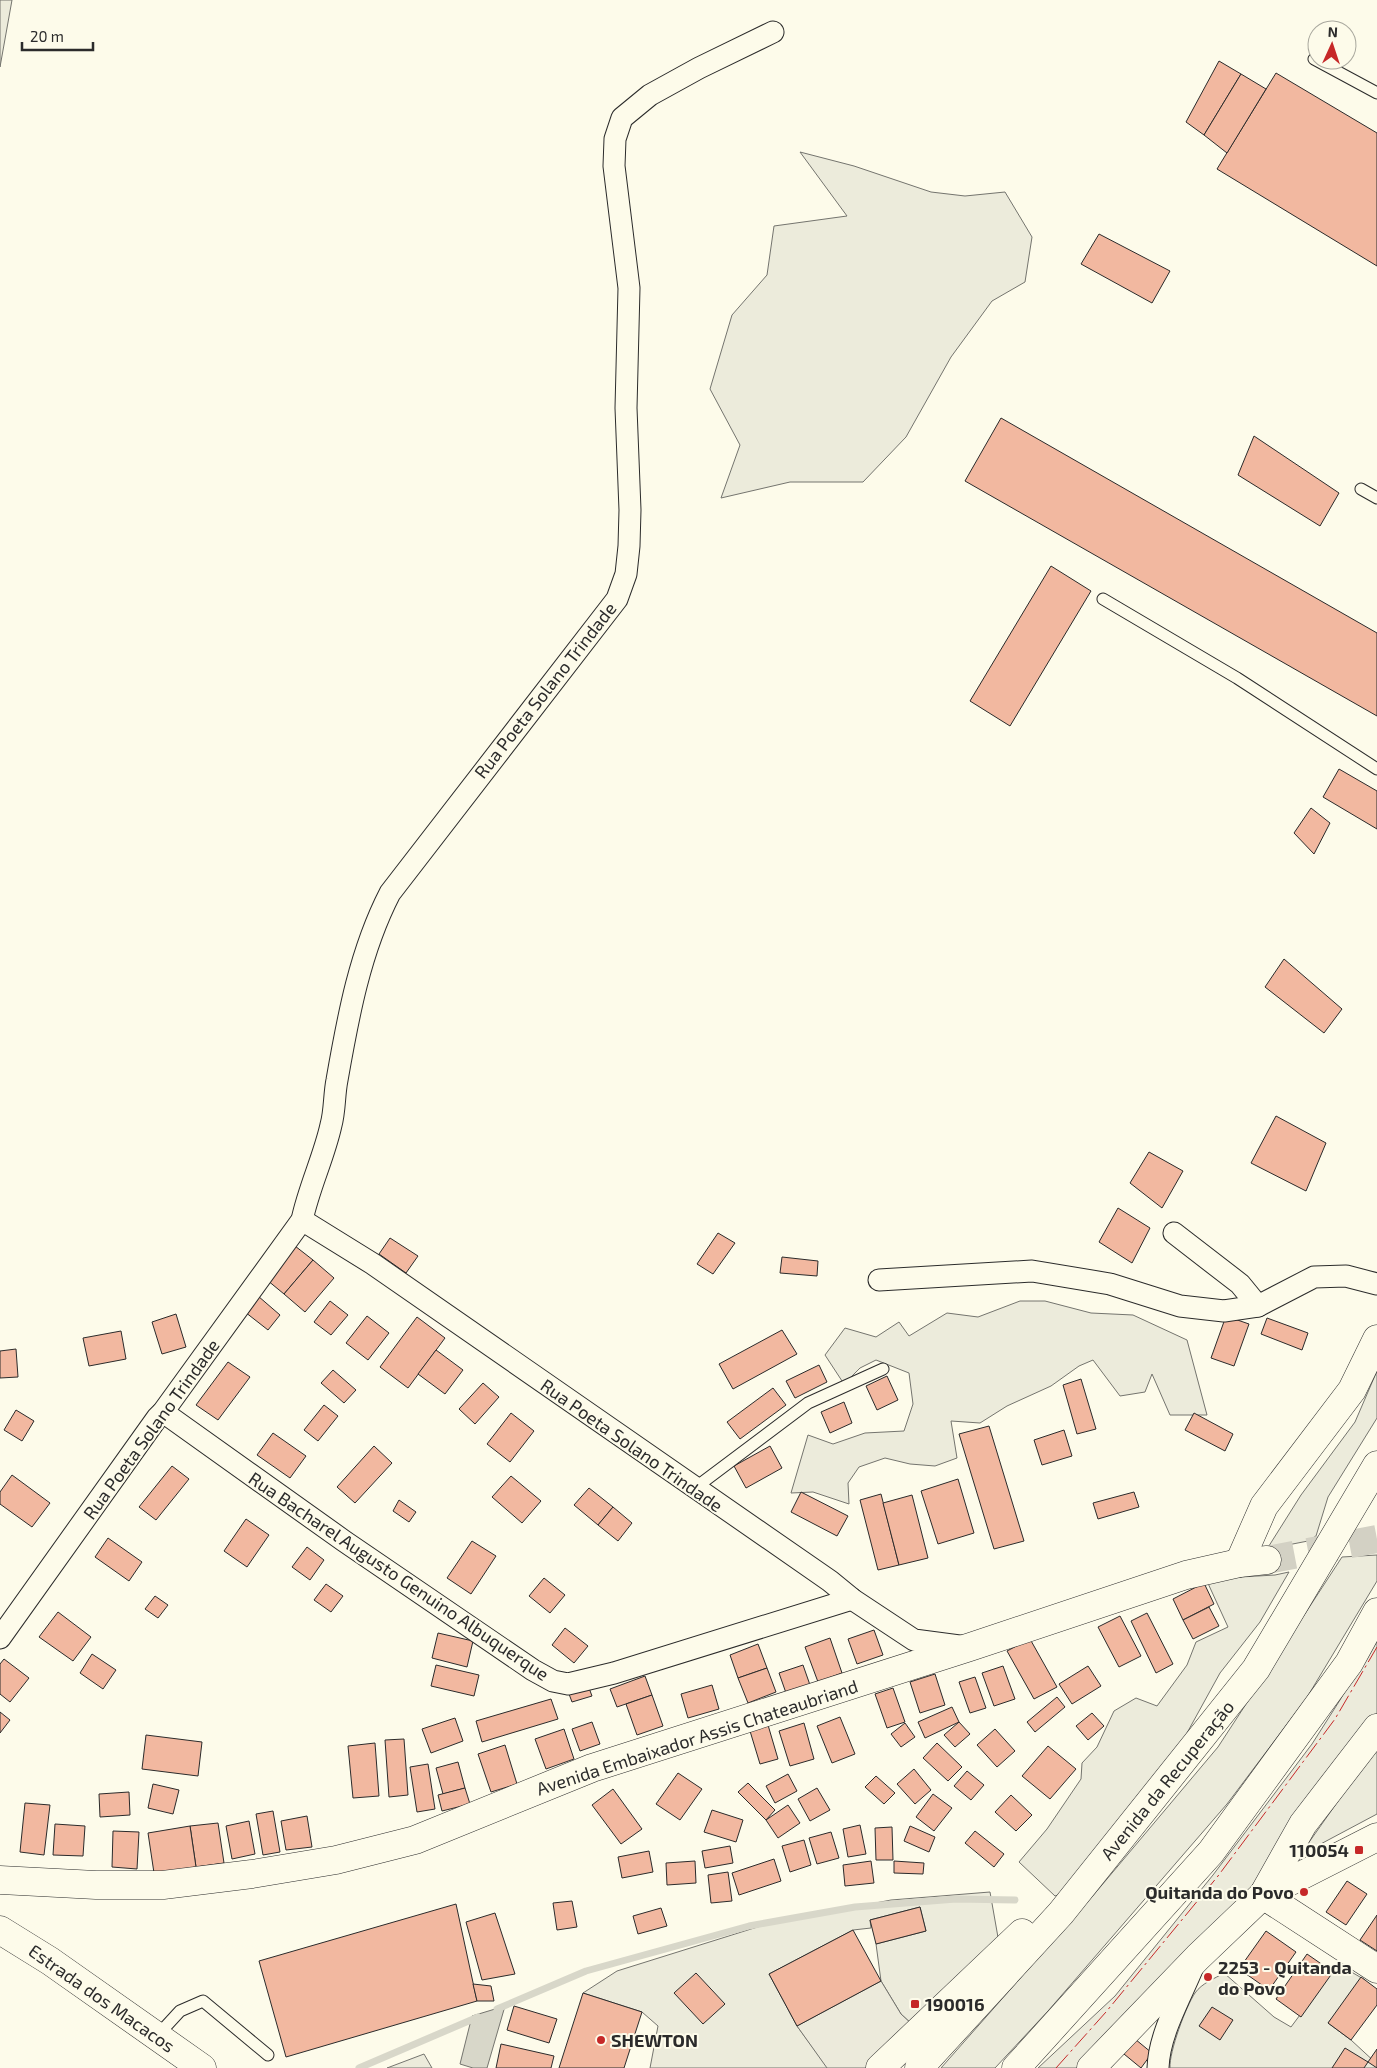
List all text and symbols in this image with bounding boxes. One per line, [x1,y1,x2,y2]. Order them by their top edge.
scale bar [22,20,94,52]
north arrow [1307,20,1357,70]
text: N [1327,23,1338,40]
text: 20 m [30,27,64,45]
street label: Rua Poeta Solano Trindade [469,598,621,782]
street label: Rua Poeta Solano Trindade [78,1335,224,1523]
street label: Rua Poeta Solano Trindade [537,1374,727,1516]
street label: Rua Bacharel Augusto Genuino Albuquerque [245,1467,553,1685]
street label: Avenida Embaixador Assis Chateaubriand [533,1674,861,1800]
street label: Avenida da Recuperação [1096,1696,1239,1865]
place label: 110054 [1289,1839,1349,1861]
marker: 110054 [1353,1844,1365,1856]
place label: Quitanda do Povo [1145,1881,1294,1903]
marker: Quitanda do Povo [1298,1886,1310,1898]
street label: Estrada dos Macacos [25,1939,179,2057]
place label: 2253 - Quitanda do Povo [1218,1956,1352,1999]
marker: 2253 - Quitanda do Povo [1202,1971,1214,1983]
place label: 190016 [925,1993,985,2015]
marker: 190016 [909,1998,921,2010]
place label: SHEWTON [611,2029,698,2051]
marker: SHEWTON [595,2034,607,2046]

